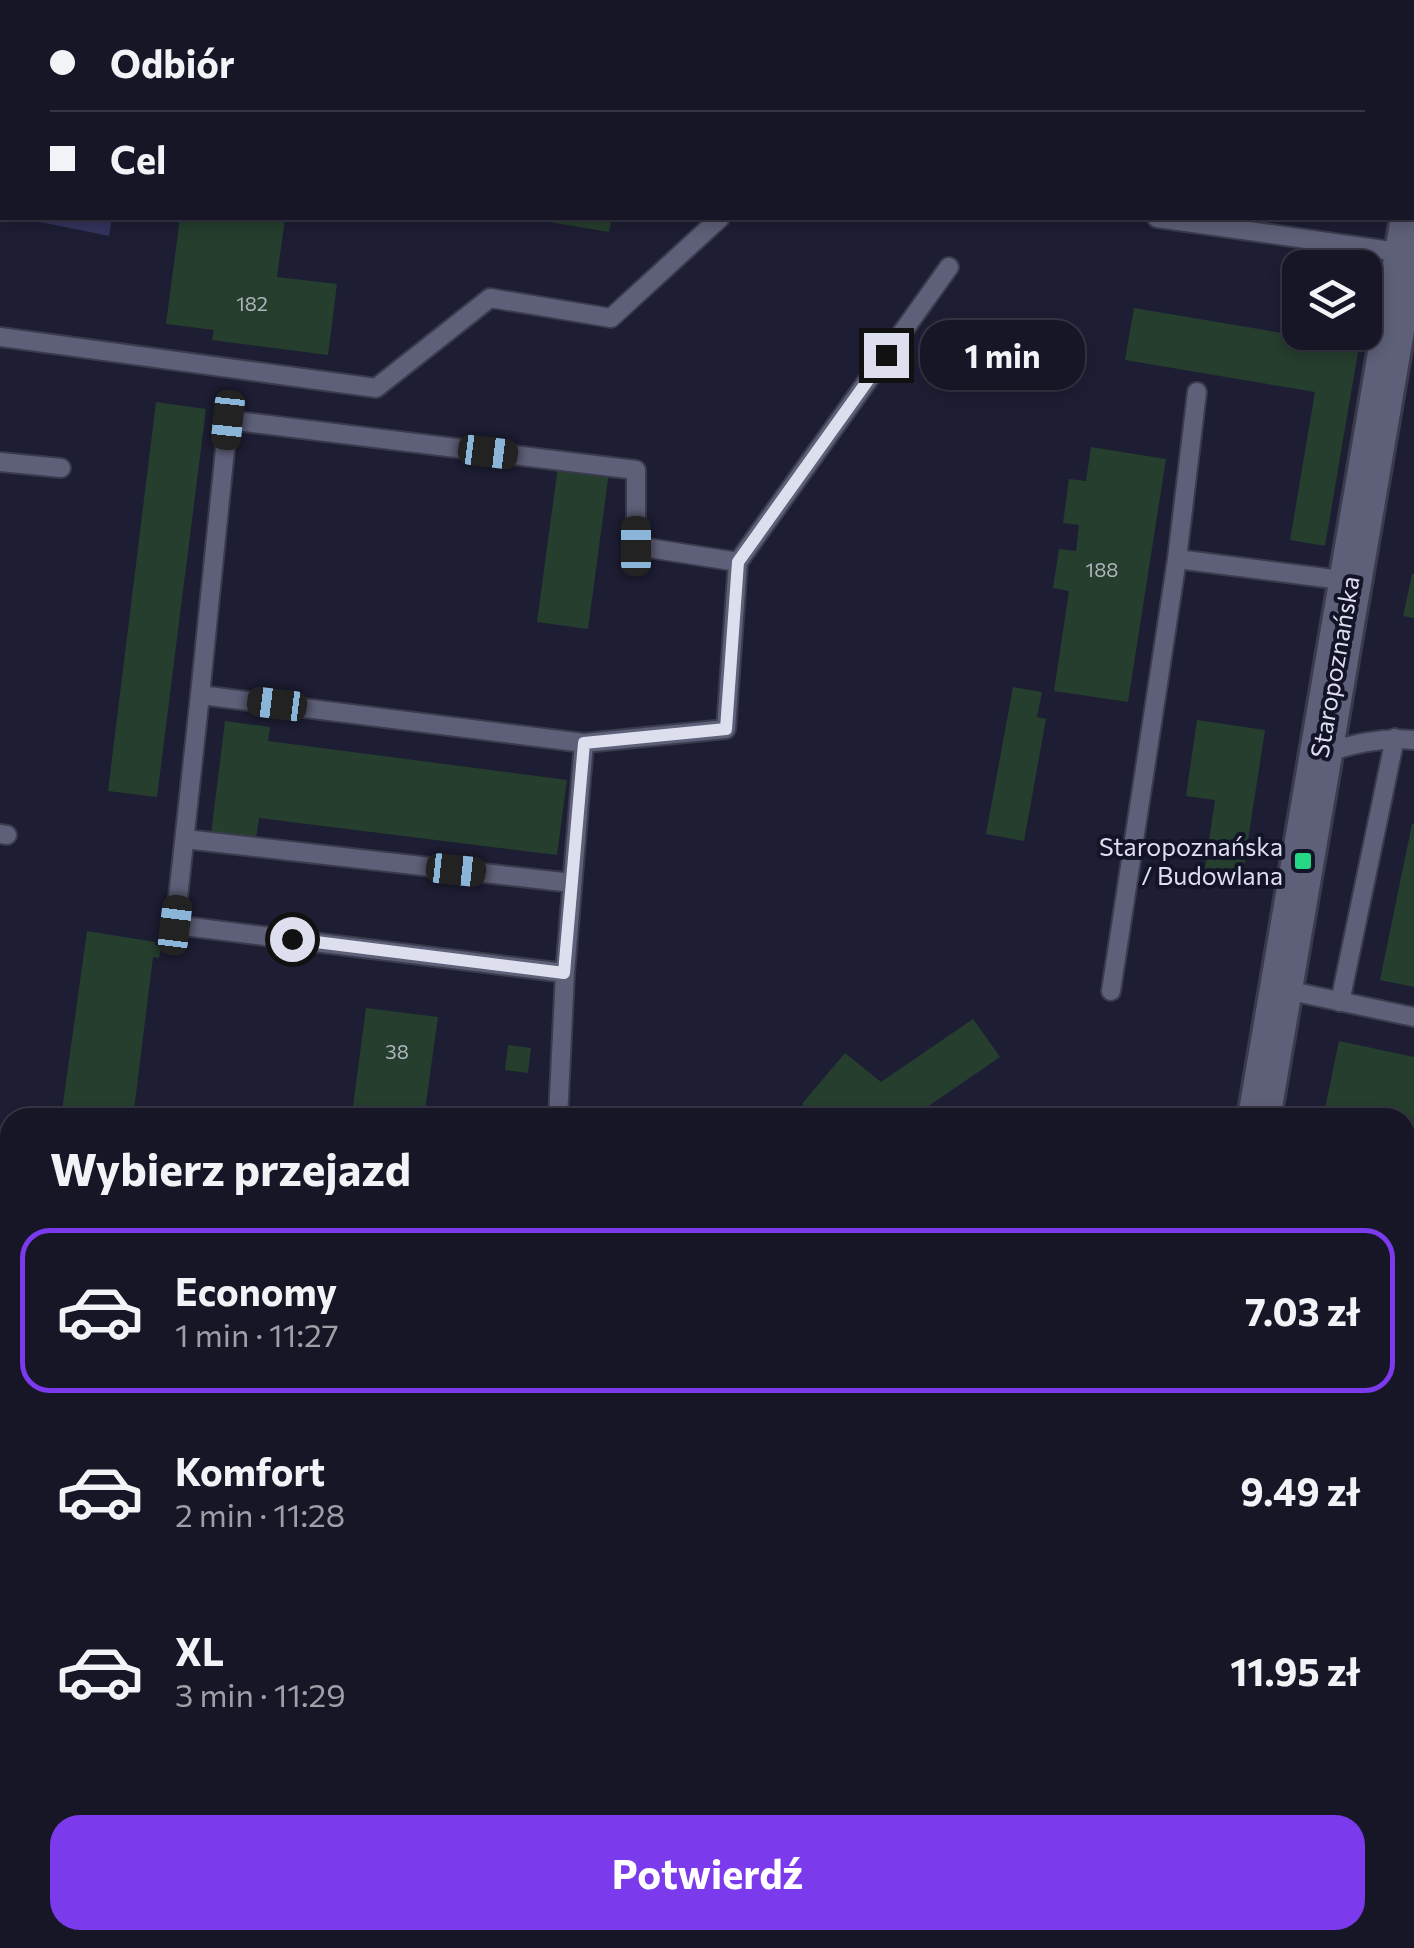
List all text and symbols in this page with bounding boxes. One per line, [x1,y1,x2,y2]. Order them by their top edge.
text: Odbiór [110,39,235,86]
text: Cel [110,135,166,182]
map controls [1282,250,1382,350]
button: layers [1282,250,1382,350]
house number: 182 [236,291,268,315]
callout: 1 min [921,320,1086,390]
route end [864,333,909,378]
text: 1 min [965,335,1040,375]
car [210,389,246,451]
car [456,433,520,471]
car [621,516,651,576]
house number: 188 [1086,557,1118,581]
street label: Staropoznańska [1303,574,1365,760]
car [245,685,309,723]
place label: Staropoznańska / Budowlana [1099,831,1283,890]
marker: Staropoznańska / Budowlana [1292,850,1314,872]
car [425,852,487,888]
car [156,893,194,957]
route start [270,917,315,962]
house number: 38 [385,1039,409,1063]
text: Wybierz przejazd [50,1140,411,1195]
icon: car [55,1266,145,1356]
text: Economy [175,1267,337,1314]
text: 7.03 zł [1245,1287,1360,1334]
text: 1 min · 11:27 [175,1314,339,1354]
icon: car [55,1446,145,1536]
text: Komfort [175,1447,325,1494]
text: 9.49 zł [1240,1467,1360,1514]
text: 2 min · 11:28 [175,1494,345,1534]
icon: car [55,1626,145,1716]
text: XL [175,1627,224,1674]
text: 11.95 zł [1230,1647,1360,1694]
text: 3 min · 11:29 [175,1674,346,1714]
button: Potwierdź [50,1815,1365,1930]

